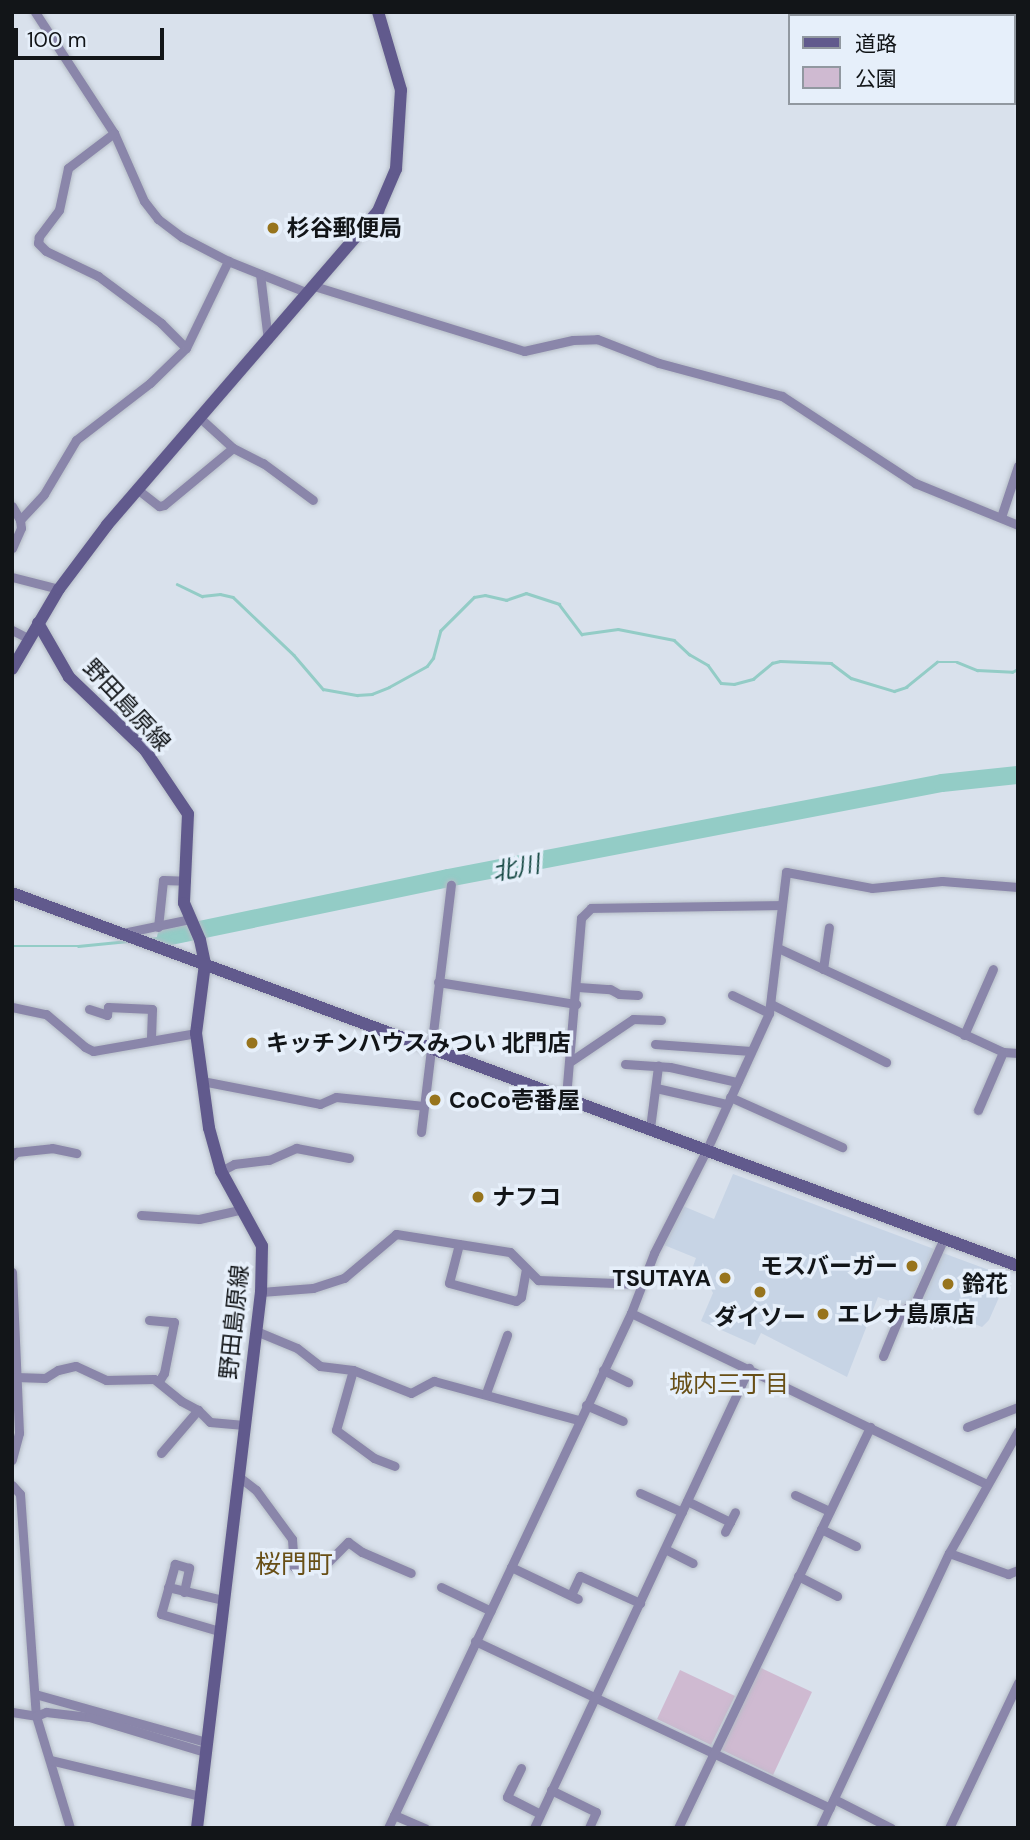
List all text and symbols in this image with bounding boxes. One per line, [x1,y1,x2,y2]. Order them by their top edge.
scale bar [18,14,168,58]
legend [788,14,1016,105]
text: 100 m [27,26,87,54]
text: 道路 [855,30,897,58]
text: 公園 [855,65,897,93]
place label: 杉谷郵便局 [287,214,402,242]
marker: 杉谷郵便局 [265,220,281,236]
street label: 野田島原線 [78,654,176,756]
water label: 北川 [490,849,542,887]
place label: キッチンハウスみつい 北門店 [266,1029,570,1057]
marker: キッチンハウスみつい 北門店 [244,1035,260,1051]
place label: CoCo壱番屋 [449,1086,580,1114]
marker: CoCo壱番屋 [427,1092,443,1108]
place label: ナフコ [492,1183,561,1211]
marker: ナフコ [470,1189,486,1205]
place label: モスバーガー [760,1252,898,1280]
marker: モスバーガー [904,1258,920,1274]
street label: 野田島原線 [214,1263,254,1381]
place label: TSUTAYA [612,1264,711,1292]
marker: TSUTAYA [717,1270,733,1286]
place label: 鈴花 [962,1270,1008,1298]
marker: 鈴花 [940,1276,956,1292]
marker: ダイソー [752,1284,768,1300]
place label: エレナ島原店 [837,1300,975,1328]
place label: ダイソー [714,1303,806,1331]
marker: エレナ島原店 [815,1306,831,1322]
district label: 城内三丁目 [669,1370,789,1398]
district label: 桜門町 [255,1549,333,1581]

